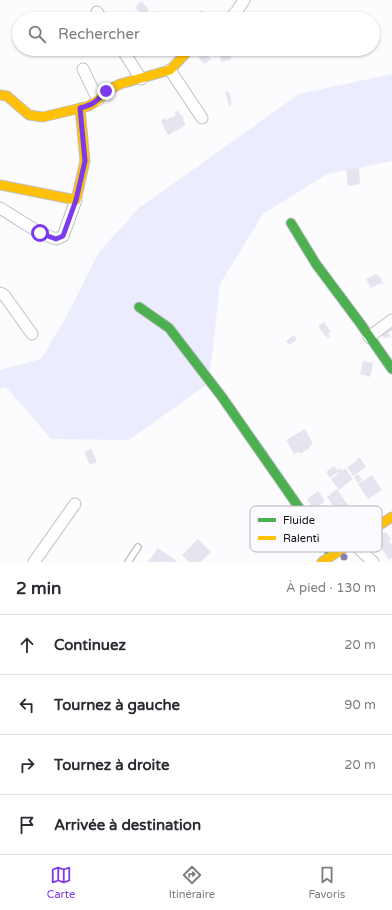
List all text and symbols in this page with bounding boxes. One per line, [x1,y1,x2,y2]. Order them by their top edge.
search box [12,12,380,56]
icon: search [26,23,48,45]
text: Rechercher [58,25,140,43]
route end [97,82,115,100]
route start [31,224,49,242]
legend [250,506,382,552]
text: Fluide [283,514,315,527]
text: Ralenti [283,532,320,545]
text: 2 min [16,578,61,599]
text: À pied · 130 m [286,580,376,596]
icon: ahead [16,634,38,656]
text: Continuez [54,636,126,654]
text: 20 m [344,637,376,653]
icon: left [16,694,38,716]
text: Tournez à gauche [54,696,180,714]
text: 90 m [344,697,376,713]
icon: right [16,754,38,776]
text: Tournez à droite [54,756,169,774]
text: 20 m [344,757,376,773]
icon: arrive [16,814,38,836]
text: Arrivée à destination [54,816,201,834]
tab: Carte [47,864,75,901]
tab: Itinéraire [169,864,215,901]
tab: Favoris [309,864,345,901]

